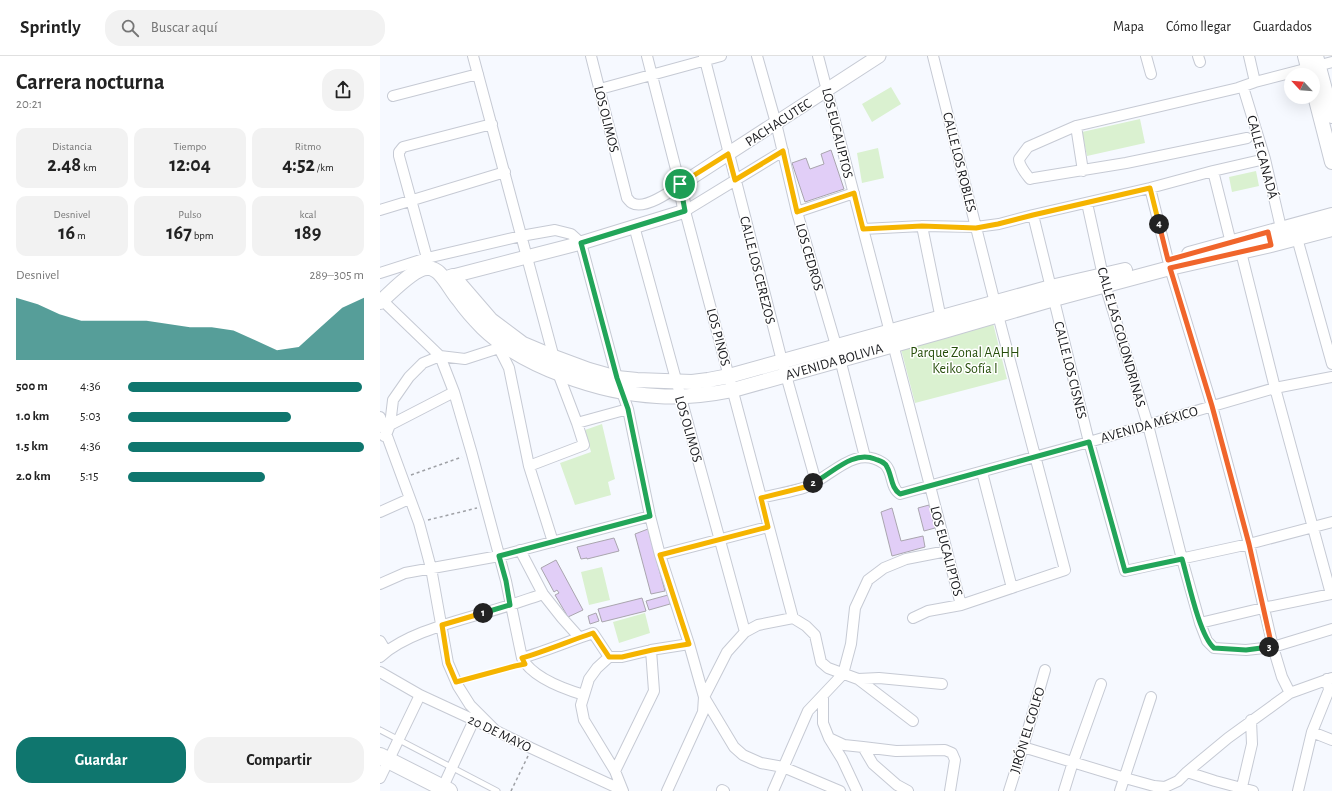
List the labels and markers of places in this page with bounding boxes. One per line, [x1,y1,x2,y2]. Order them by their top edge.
pin [663,167,697,201]
pin: 4 [1149,214,1169,234]
pin: 2 [803,473,823,493]
pin: 1 [473,603,493,623]
pin: 3 [1259,637,1279,657]

